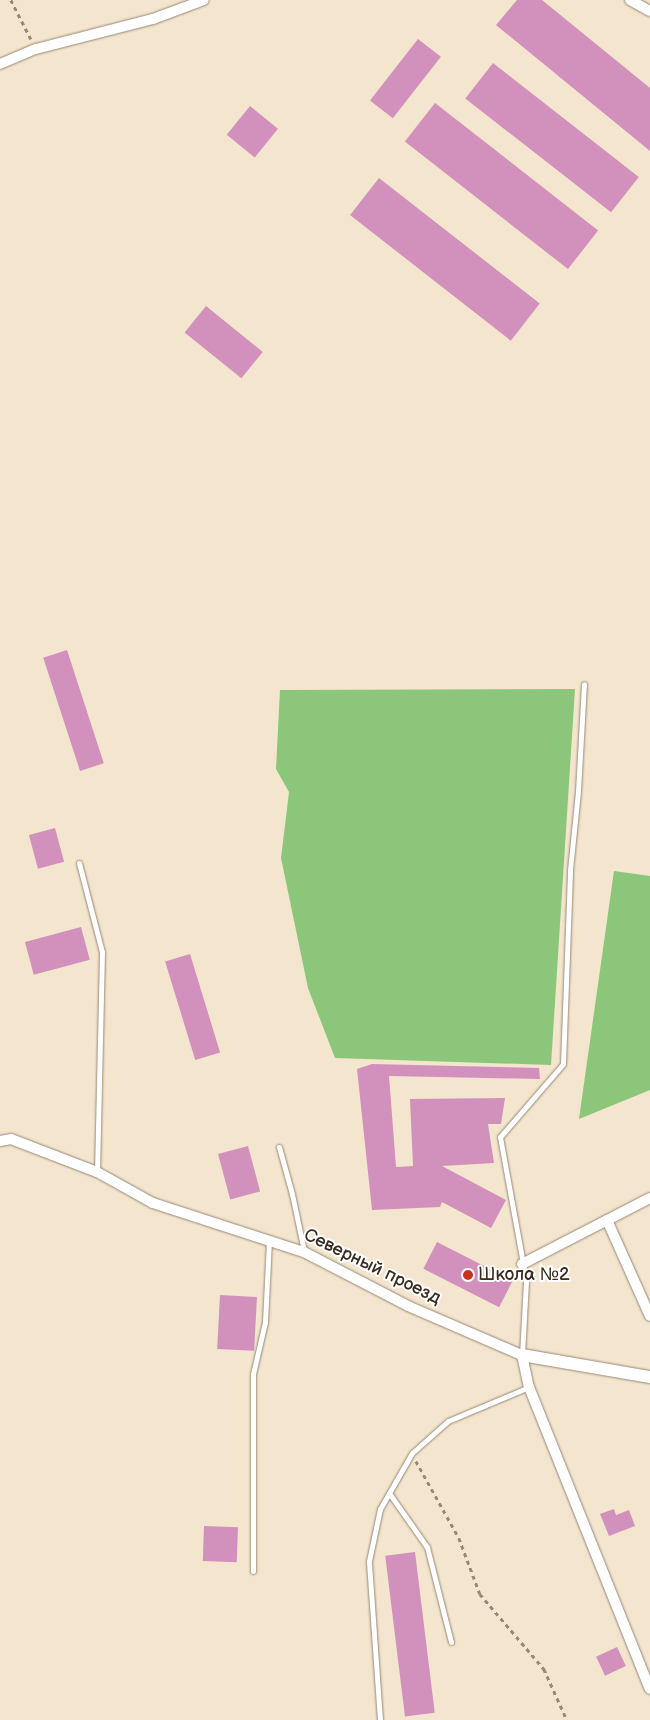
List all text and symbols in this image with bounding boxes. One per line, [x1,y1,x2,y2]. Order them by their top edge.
street label: Северный проезд [300,1224,444,1310]
place label: Школа №2 [478,1264,570,1286]
marker: Школа №2 [462,1269,474,1281]

